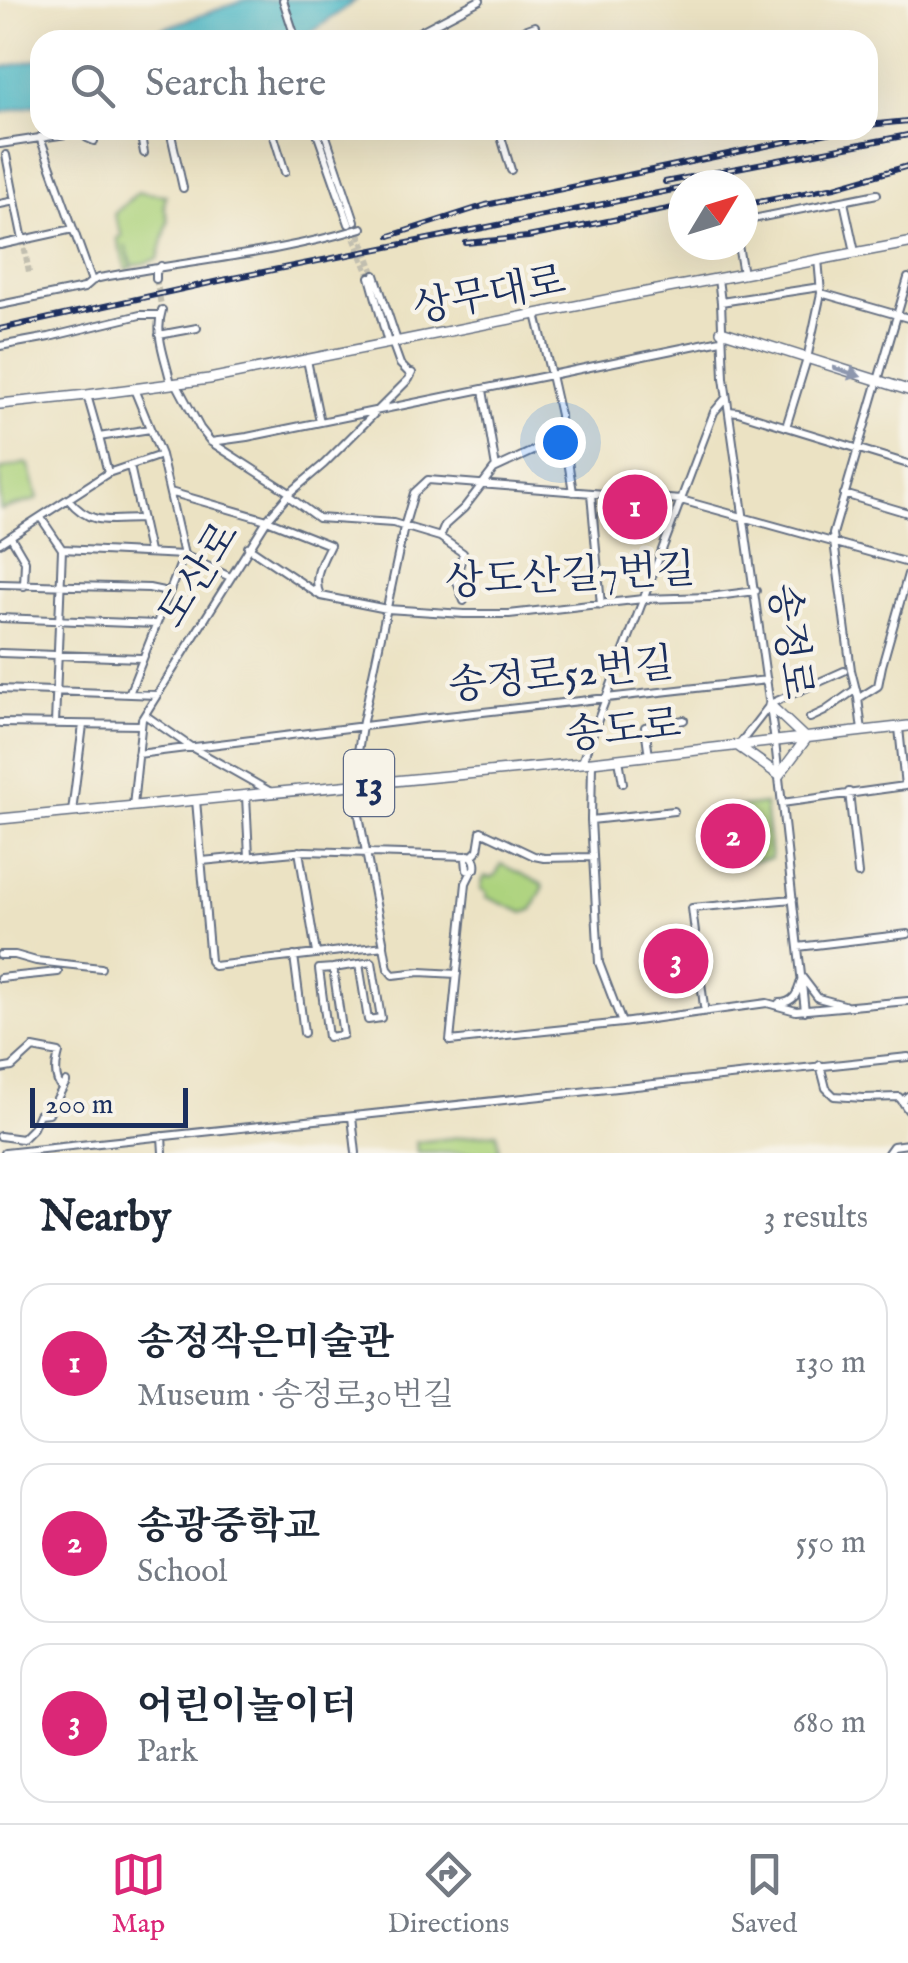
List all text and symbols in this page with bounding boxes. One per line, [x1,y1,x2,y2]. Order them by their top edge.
search box [30,30,878,140]
icon: search [65,58,120,113]
text: Search here [145,61,326,109]
north arrow [668,170,758,260]
street label: 상무대로 [409,257,570,336]
one-way arrow [833,365,863,380]
your location [535,417,586,468]
pin: 1 [602,470,668,544]
street label: 도산로 [148,513,252,639]
street label: 상도산길7번길 [444,545,697,610]
street label: 송정로 [755,581,822,702]
street label: 송정로52번길 [446,639,677,714]
street label: 송도로 [563,700,684,763]
road number: 13 [344,750,394,816]
pin: 2 [700,798,766,874]
pin: 3 [644,924,708,998]
scale bar [30,1083,188,1128]
text: 200 m [45,1088,113,1123]
text: Nearby [40,1192,171,1245]
text: 3 results [764,1198,868,1239]
text: 송정작은미술관 [137,1320,394,1368]
text: 1 [69,1343,80,1384]
text: 130 m [795,1343,866,1384]
text: Museum · 송정로30번길 [137,1376,454,1417]
text: 송광중학교 [137,1504,321,1552]
text: 2 [67,1523,82,1564]
text: 550 m [796,1523,866,1564]
text: School [137,1552,227,1593]
text: 어린이놀이터 [137,1684,357,1732]
text: 3 [69,1703,80,1744]
text: 680 m [793,1703,866,1744]
text: Park [137,1732,198,1773]
tab: Map [111,1847,166,1942]
tab: Directions [387,1847,509,1942]
tab: Saved [731,1847,797,1942]

